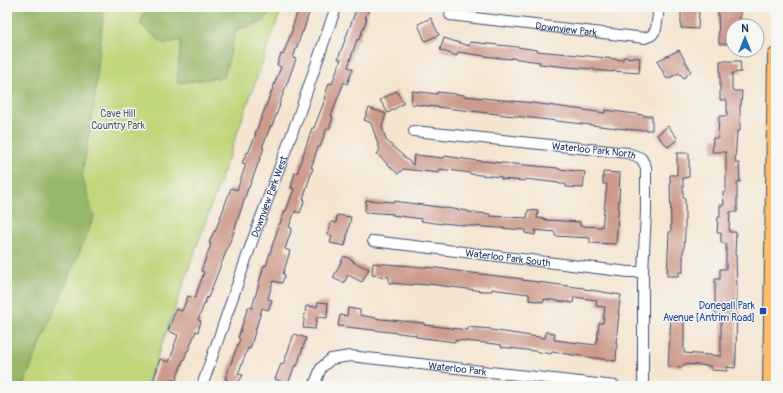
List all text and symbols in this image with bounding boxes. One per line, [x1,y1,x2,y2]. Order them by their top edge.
north arrow [725,18,765,58]
street label: Downview Park [535,20,598,39]
text: N [741,22,749,35]
park label: Cave Hill Country Park [91,108,146,132]
street label: Waterloo Park North [551,140,638,163]
street label: Downview Park West [249,154,291,239]
street label: Waterloo Park South [465,247,551,269]
place label: Donegall Park Avenue [Antrim Road] [663,300,756,324]
marker: Donegall Park Avenue [Antrim Road] [758,306,768,316]
street label: Waterloo Park [428,360,488,378]

